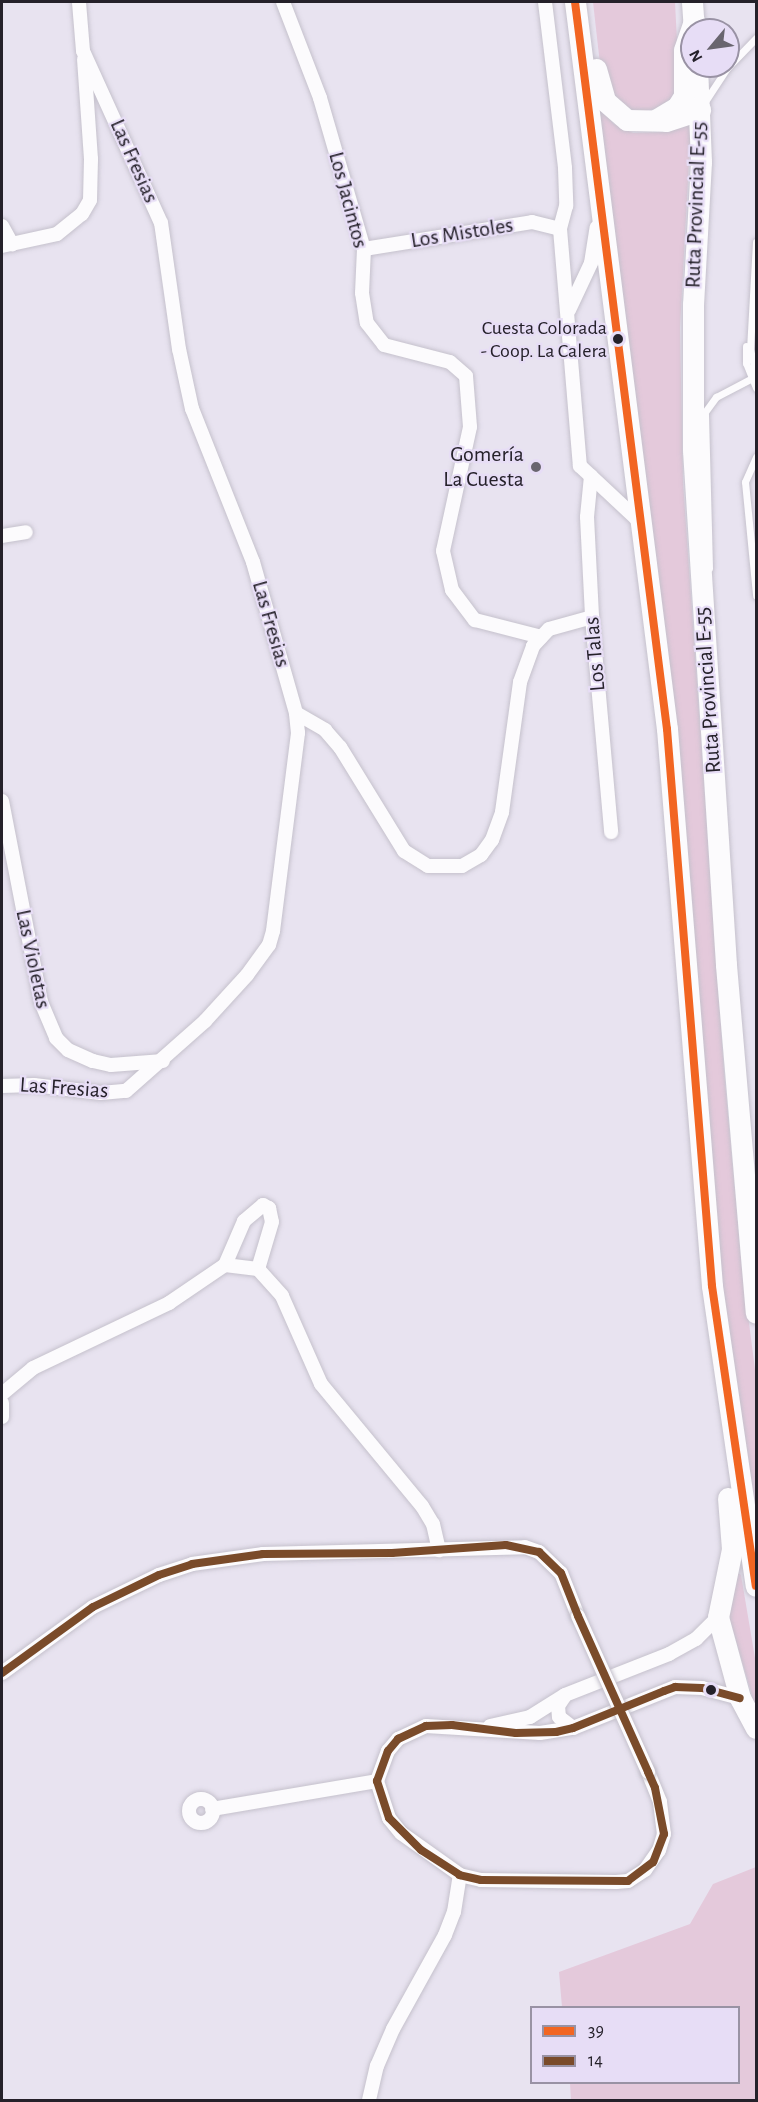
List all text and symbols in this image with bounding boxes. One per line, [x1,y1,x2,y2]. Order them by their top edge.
north arrow [680,18,740,78]
text: N [686,47,706,65]
street label: Las Fresias [104,115,164,207]
street label: Ruta Provincial E-55 [680,121,712,289]
street label: Los Jacintos [322,149,374,251]
street label: Los Mistoles [409,212,515,254]
place label: Cuesta Colorada - Coop. La Calera [481,316,607,363]
marker: Cuesta Colorada - Coop. La Calera [612,333,624,345]
place label: Gomería La Cuesta [443,441,524,493]
marker: Gomería La Cuesta [529,460,543,474]
street label: Las Fresias [246,578,296,670]
street label: Ruta Provincial E-55 [689,606,727,774]
street label: Los Talas [579,616,611,692]
street label: Las Violetas [10,907,56,1011]
street label: Las Fresias [19,1072,109,1104]
unlabelled marker [705,1684,717,1696]
legend [530,2006,740,2084]
text: 39 [588,2022,604,2040]
text: 14 [588,2052,603,2070]

